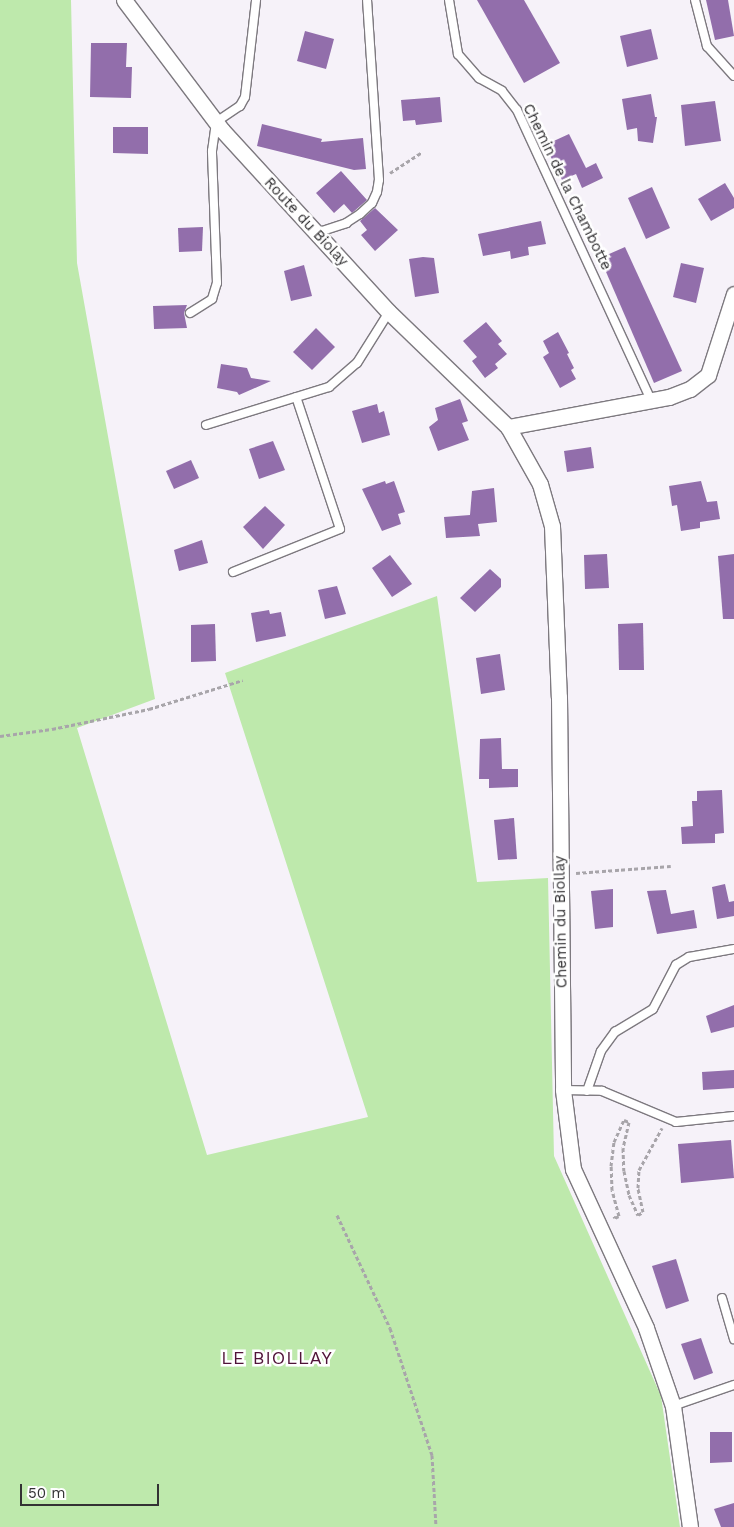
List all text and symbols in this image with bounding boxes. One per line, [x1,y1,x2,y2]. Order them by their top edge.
street label: Chemin de la Chambotte [519,101,615,273]
street label: Route du Biolay [260,174,352,270]
street label: Chemin du Biollay [551,856,571,988]
district label: LE BIOLLAY [220,1347,334,1369]
scale bar [22,1474,161,1506]
text: 50 m [28,1484,65,1502]

